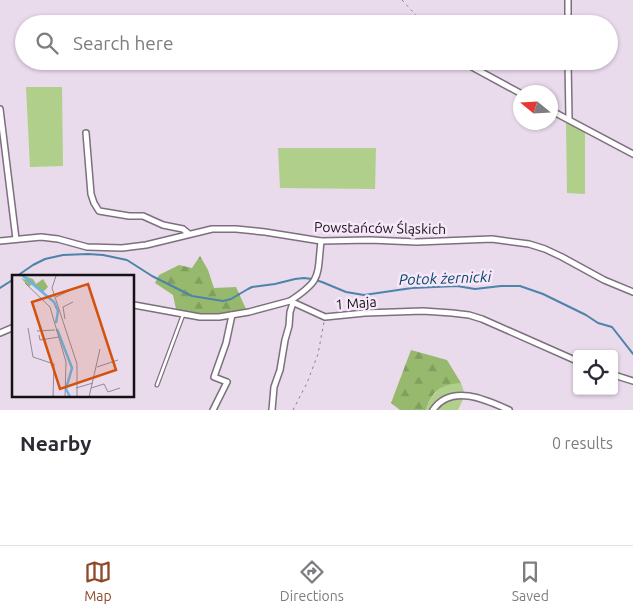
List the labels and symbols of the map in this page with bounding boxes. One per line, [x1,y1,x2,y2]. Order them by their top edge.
north arrow [513,85,558,130]
street label: Powstańców Śląskich [314,218,446,237]
water label: Potok żernicki [398,268,493,288]
inset map [12,275,135,398]
street label: 1 Maja [335,294,377,312]

